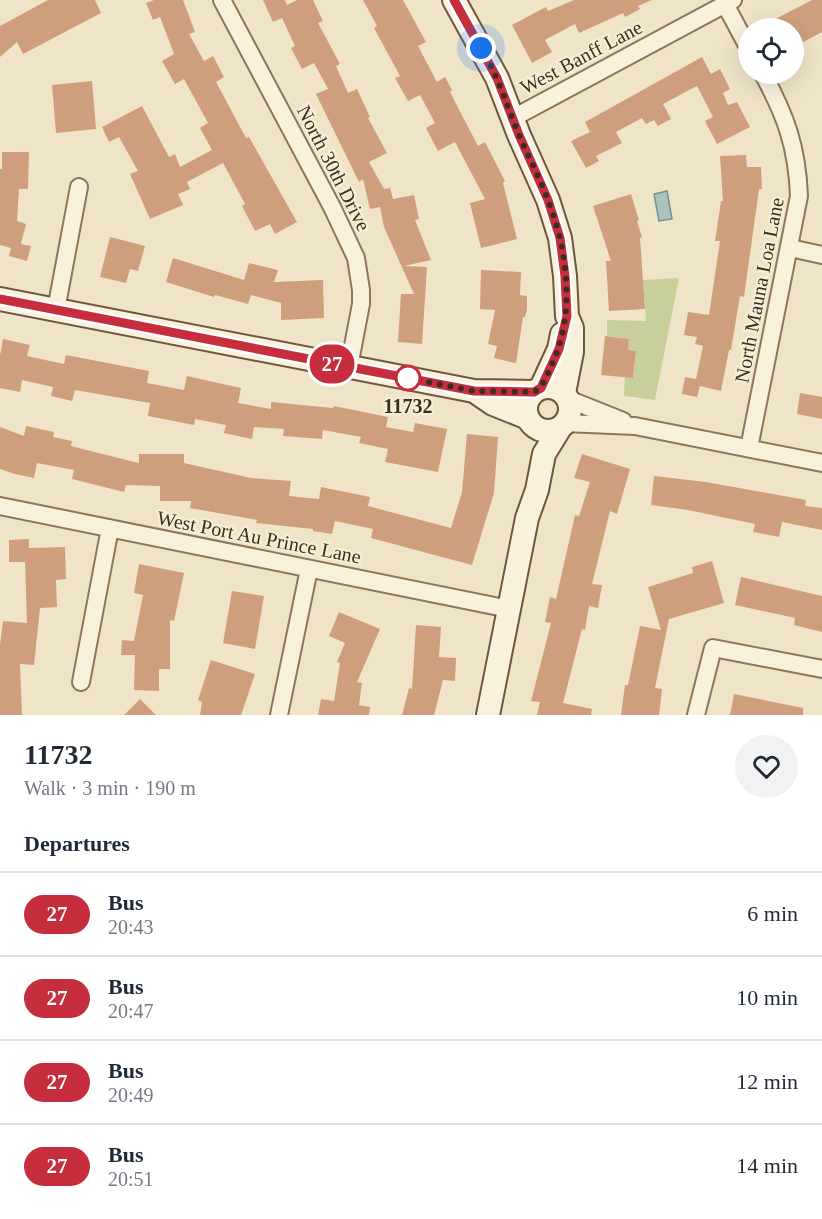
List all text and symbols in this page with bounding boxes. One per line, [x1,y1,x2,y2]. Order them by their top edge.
street label: West Banff Lane [516,16,646,98]
map controls [738,18,804,84]
button: locate [738,18,804,84]
your location [466,33,496,63]
street label: North 30th Drive [293,102,375,234]
street label: North Mauna Loa Lane [730,195,788,385]
line badge: 27 [305,344,359,384]
text: 27 [322,352,343,376]
marker: 11732 [395,365,421,391]
place label: 11732 [384,395,432,417]
street label: West Port Au Prince Lane [155,506,363,568]
button: heart [735,735,798,798]
text: 11732 [24,739,92,770]
text: Walk · 3 min · 190 m [24,777,196,799]
text: Departures [24,831,130,856]
text: Bus [108,890,143,915]
text: 6 min [747,901,798,926]
text: 27 [47,902,68,926]
text: 20:43 [108,916,154,938]
text: Bus [108,974,143,999]
text: 10 min [736,985,798,1010]
text: 27 [47,986,68,1010]
text: 20:47 [108,1000,154,1022]
text: Bus [108,1058,143,1083]
text: 12 min [736,1069,798,1094]
text: 27 [47,1070,68,1094]
text: 20:49 [108,1084,154,1106]
text: Bus [108,1142,143,1167]
text: 14 min [736,1153,798,1178]
text: 27 [47,1154,68,1178]
text: 20:51 [108,1168,154,1190]

